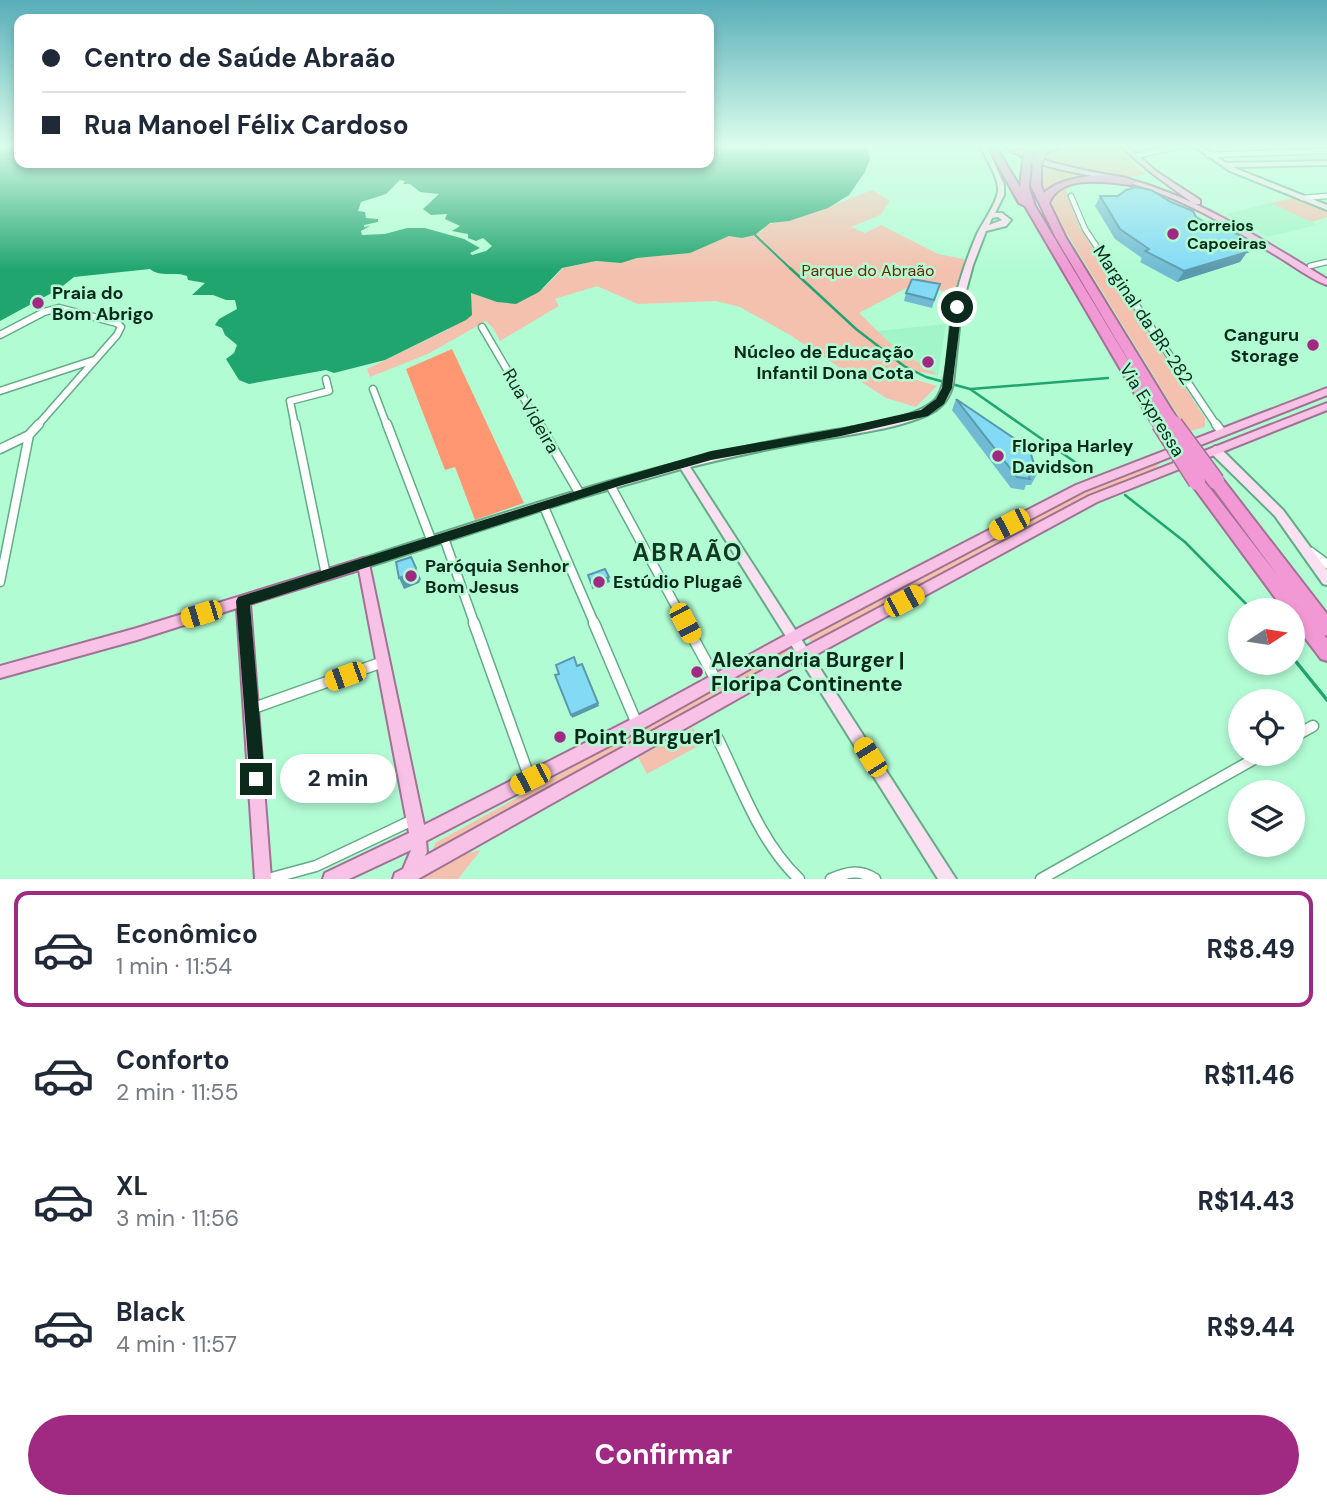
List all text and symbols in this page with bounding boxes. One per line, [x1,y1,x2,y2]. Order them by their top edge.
text: Centro de Saúde Abraão [84,41,396,75]
text: Rua Manoel Félix Cardoso [84,108,409,142]
place label: Correios Capoeiras [1187,215,1267,254]
marker: Correios Capoeiras [1165,226,1181,242]
street label: Marginal da BR-282 [1088,241,1198,389]
park label: Parque do Abraão [801,260,935,281]
place label: Praia do Bom Abrigo [52,281,154,326]
route start [941,291,973,323]
marker: Praia do Bom Abrigo [30,295,46,311]
place label: Canguru Storage [1224,323,1299,368]
marker: Canguru Storage [1305,337,1321,353]
place label: Núcleo de Educação Infantil Dona Cota [734,340,914,385]
marker: Núcleo de Educação Infantil Dona Cota [920,354,936,370]
street label: Via Expressa [1114,359,1190,461]
street label: Rua Videira [497,364,565,458]
place label: Floripa Harley Davidson [1012,434,1134,479]
marker: Floripa Harley Davidson [990,448,1006,464]
car [986,505,1033,543]
district label: ABRAÃO [632,537,744,568]
place label: Paróquia Senhor Bom Jesus [425,554,569,599]
marker: Paróquia Senhor Bom Jesus [403,568,419,584]
place label: Estúdio Plugaê [613,570,743,594]
marker: Estúdio Plugaê [591,574,607,590]
car [881,582,928,620]
car [178,598,225,630]
north arrow [1228,598,1306,676]
map controls [1228,598,1305,857]
car [666,600,705,646]
place label: Alexandria Burger | Floripa Continente [711,646,904,698]
car [322,659,369,693]
marker: Alexandria Burger | Floripa Continente [689,664,705,680]
button: locate [1228,689,1305,766]
place label: Point Burguer1 [574,723,721,751]
marker: Point Burguer1 [552,729,568,745]
car [850,734,891,780]
callout: 2 min [280,754,396,804]
car [507,760,554,798]
route end [240,763,272,795]
text: 2 min [308,763,368,793]
button: layers [1228,780,1305,857]
text: Econômico [116,917,258,951]
icon: car [32,918,95,981]
text: R$8.49 [1206,932,1295,966]
text: 1 min · 11:54 [116,951,232,981]
text: Conforto [116,1043,230,1077]
icon: car [32,1044,95,1107]
text: R$11.46 [1204,1058,1295,1092]
text: 2 min · 11:55 [116,1077,238,1107]
text: XL [116,1169,148,1203]
icon: car [32,1170,95,1233]
text: R$14.43 [1197,1184,1295,1218]
text: 3 min · 11:56 [116,1203,239,1233]
text: Black [116,1295,186,1329]
icon: car [32,1296,95,1359]
text: R$9.44 [1207,1310,1295,1344]
text: 4 min · 11:57 [116,1329,237,1359]
button: Confirmar [28,1415,1299,1495]

